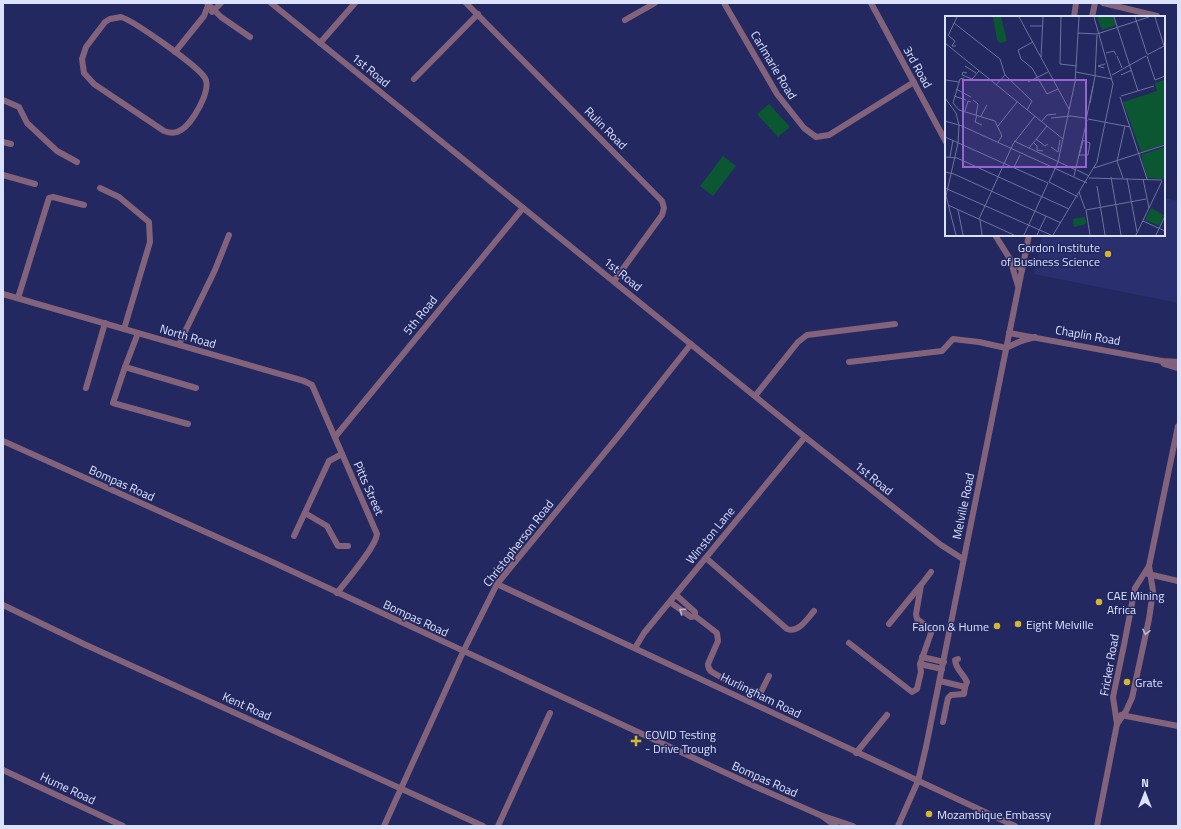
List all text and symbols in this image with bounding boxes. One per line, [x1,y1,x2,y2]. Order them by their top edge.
inset map [945,16,1165,236]
street label: Carlmarie Road [746,27,802,103]
street label: 3rd Road [899,42,937,92]
street label: 1st Road [347,48,395,92]
street label: Rulin Road [580,102,632,154]
place label: Gordon Institute of Business Science [1001,238,1100,271]
marker: Gordon Institute of Business Science [1103,249,1113,259]
street label: 1st Road [599,252,647,296]
street label: 5th Road [398,291,442,339]
street label: North Road [158,319,218,353]
street label: Chaplin Road [1054,320,1122,350]
street label: 1st Road [850,456,898,500]
street label: Pitts Street [349,458,390,519]
street label: Bompas Road [86,460,158,506]
street label: Melville Road [947,471,979,541]
street label: Christopherson Road [478,495,558,591]
street label: Winston Lane [681,502,739,568]
place label: CAE Mining Africa [1107,586,1164,619]
street label: Bompas Road [380,595,452,641]
marker: CAE Mining Africa [1094,597,1104,607]
one-way arrow [679,608,686,616]
place label: Eight Melville [1026,615,1094,634]
place label: Falcon & Hume [912,617,989,636]
marker: Eight Melville [1013,619,1023,629]
marker: Falcon & Hume [992,621,1002,631]
one-way arrow [1142,629,1150,635]
street label: Fricker Road [1094,633,1124,697]
street label: Hurlingham Road [717,667,805,723]
place label: Grate [1135,673,1163,692]
marker: Grate [1122,677,1132,687]
street label: Kent Road [219,687,275,725]
place label: COVID Testing - Drive Trough [645,725,716,758]
marker: COVID Testing - Drive Trough [630,735,642,747]
street label: Bompas Road [729,756,801,802]
street label: Hume Road [37,767,99,809]
north arrow [1125,773,1165,813]
text: N [1141,775,1149,791]
place label: Mozambique Embassy [937,805,1051,824]
marker: Mozambique Embassy [924,809,934,819]

